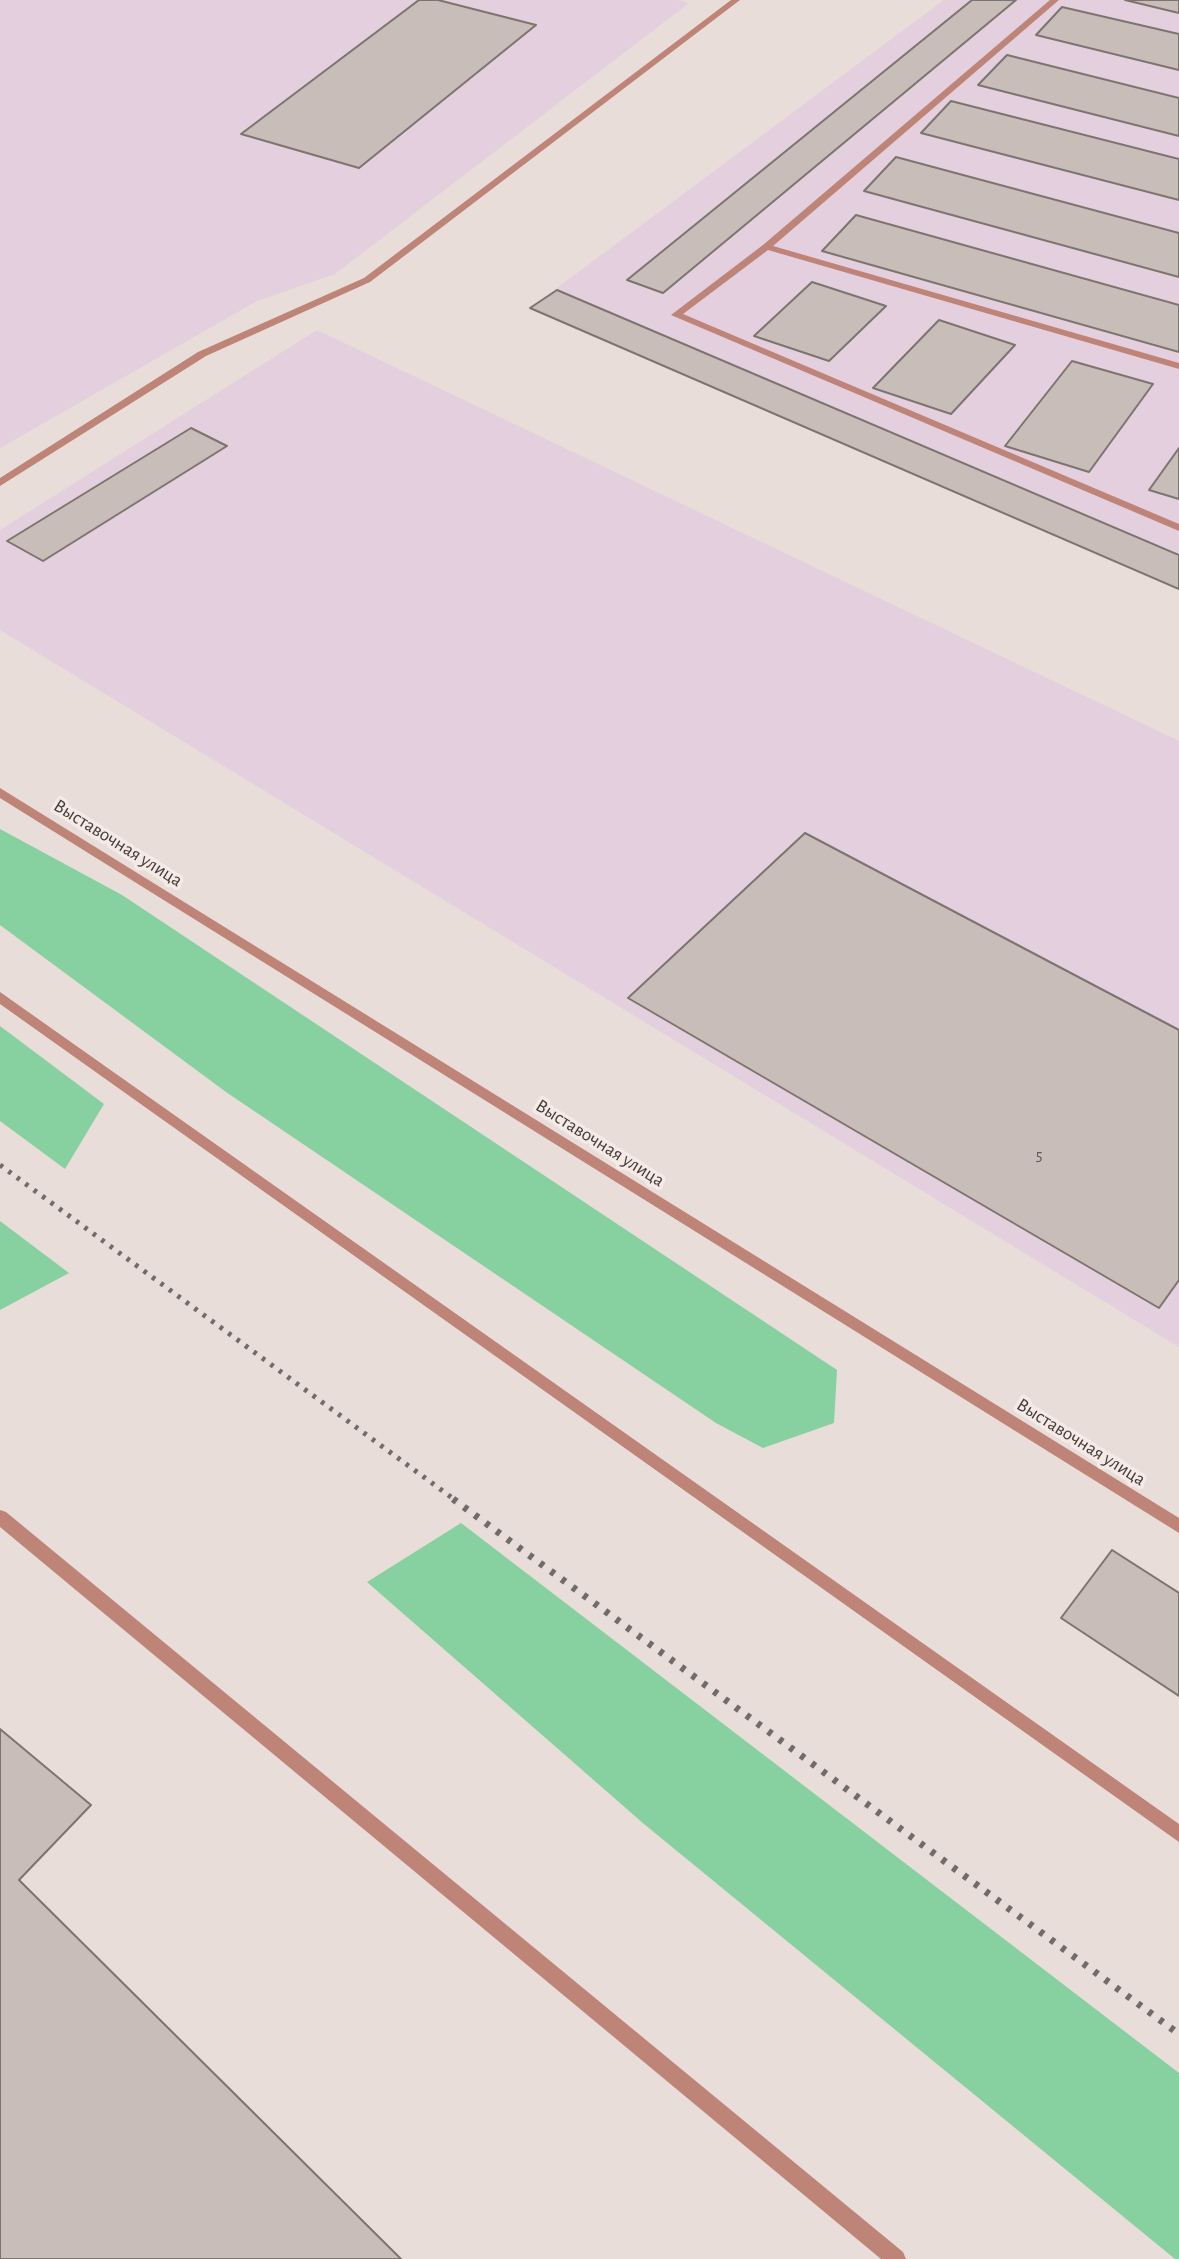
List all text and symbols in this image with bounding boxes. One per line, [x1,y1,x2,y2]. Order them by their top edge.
street label: Выставочная улица [49,794,187,892]
street label: Выставочная улица [531,1094,669,1192]
house number: 5 [1036,1145,1042,1165]
street label: Выставочная улица [1012,1393,1150,1491]

